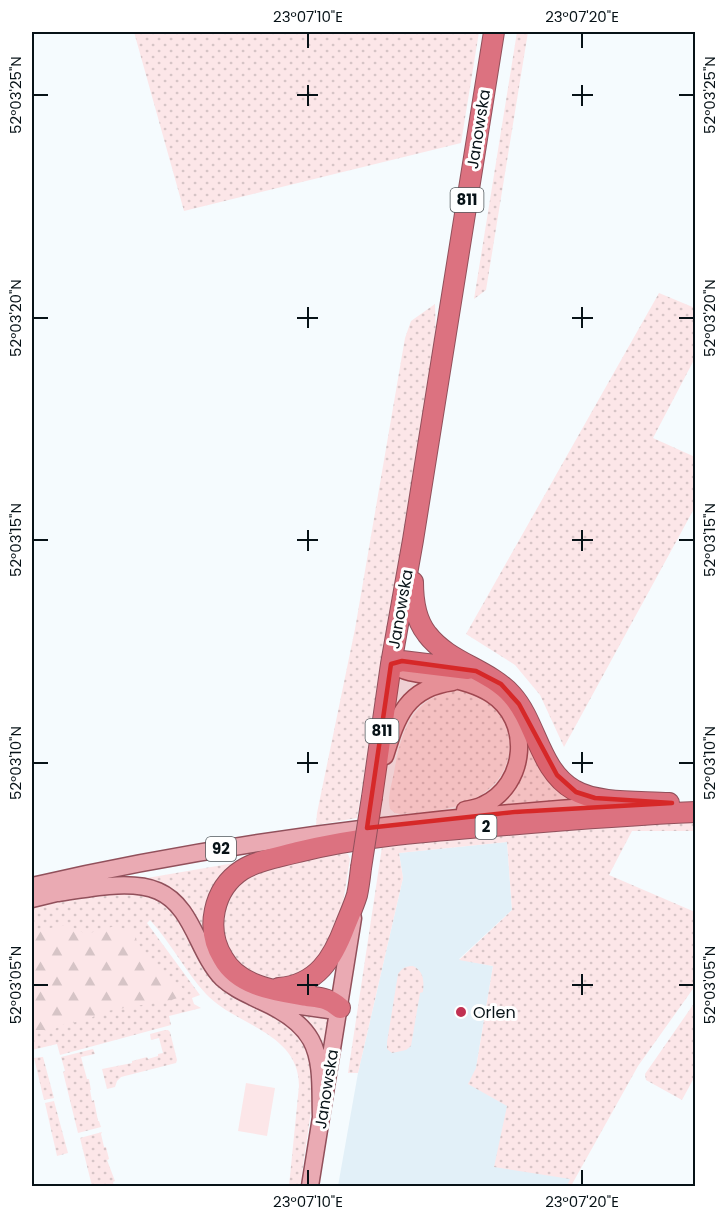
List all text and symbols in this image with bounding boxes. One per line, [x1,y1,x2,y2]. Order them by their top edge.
text: 23°07'10"E [273,6,343,27]
text: 23°07'20"E [545,6,619,27]
text: 52°03'25"N [5,56,26,134]
text: 52°03'25"N [699,56,720,134]
street label: Janowska [461,88,496,171]
road number: 811 [450,188,484,212]
text: 52°03'20"N [5,279,26,357]
text: 52°03'20"N [699,279,720,357]
text: 52°03'15"N [5,503,26,577]
text: 52°03'15"N [699,503,720,577]
street label: Janowska [382,568,419,651]
road number: 811 [366,719,398,743]
text: 52°03'10"N [5,726,26,800]
text: 52°03'10"N [699,726,720,800]
road number: 2 [476,815,496,839]
road number: 92 [206,837,236,861]
text: 52°03'05"N [5,946,26,1024]
text: 52°03'05"N [699,946,720,1024]
place label: Orlen [473,1001,516,1024]
marker: Orlen [454,1005,468,1019]
street label: Janowska [309,1048,344,1131]
text: 23°07'10"E [273,1191,343,1212]
text: 23°07'20"E [545,1191,619,1212]

